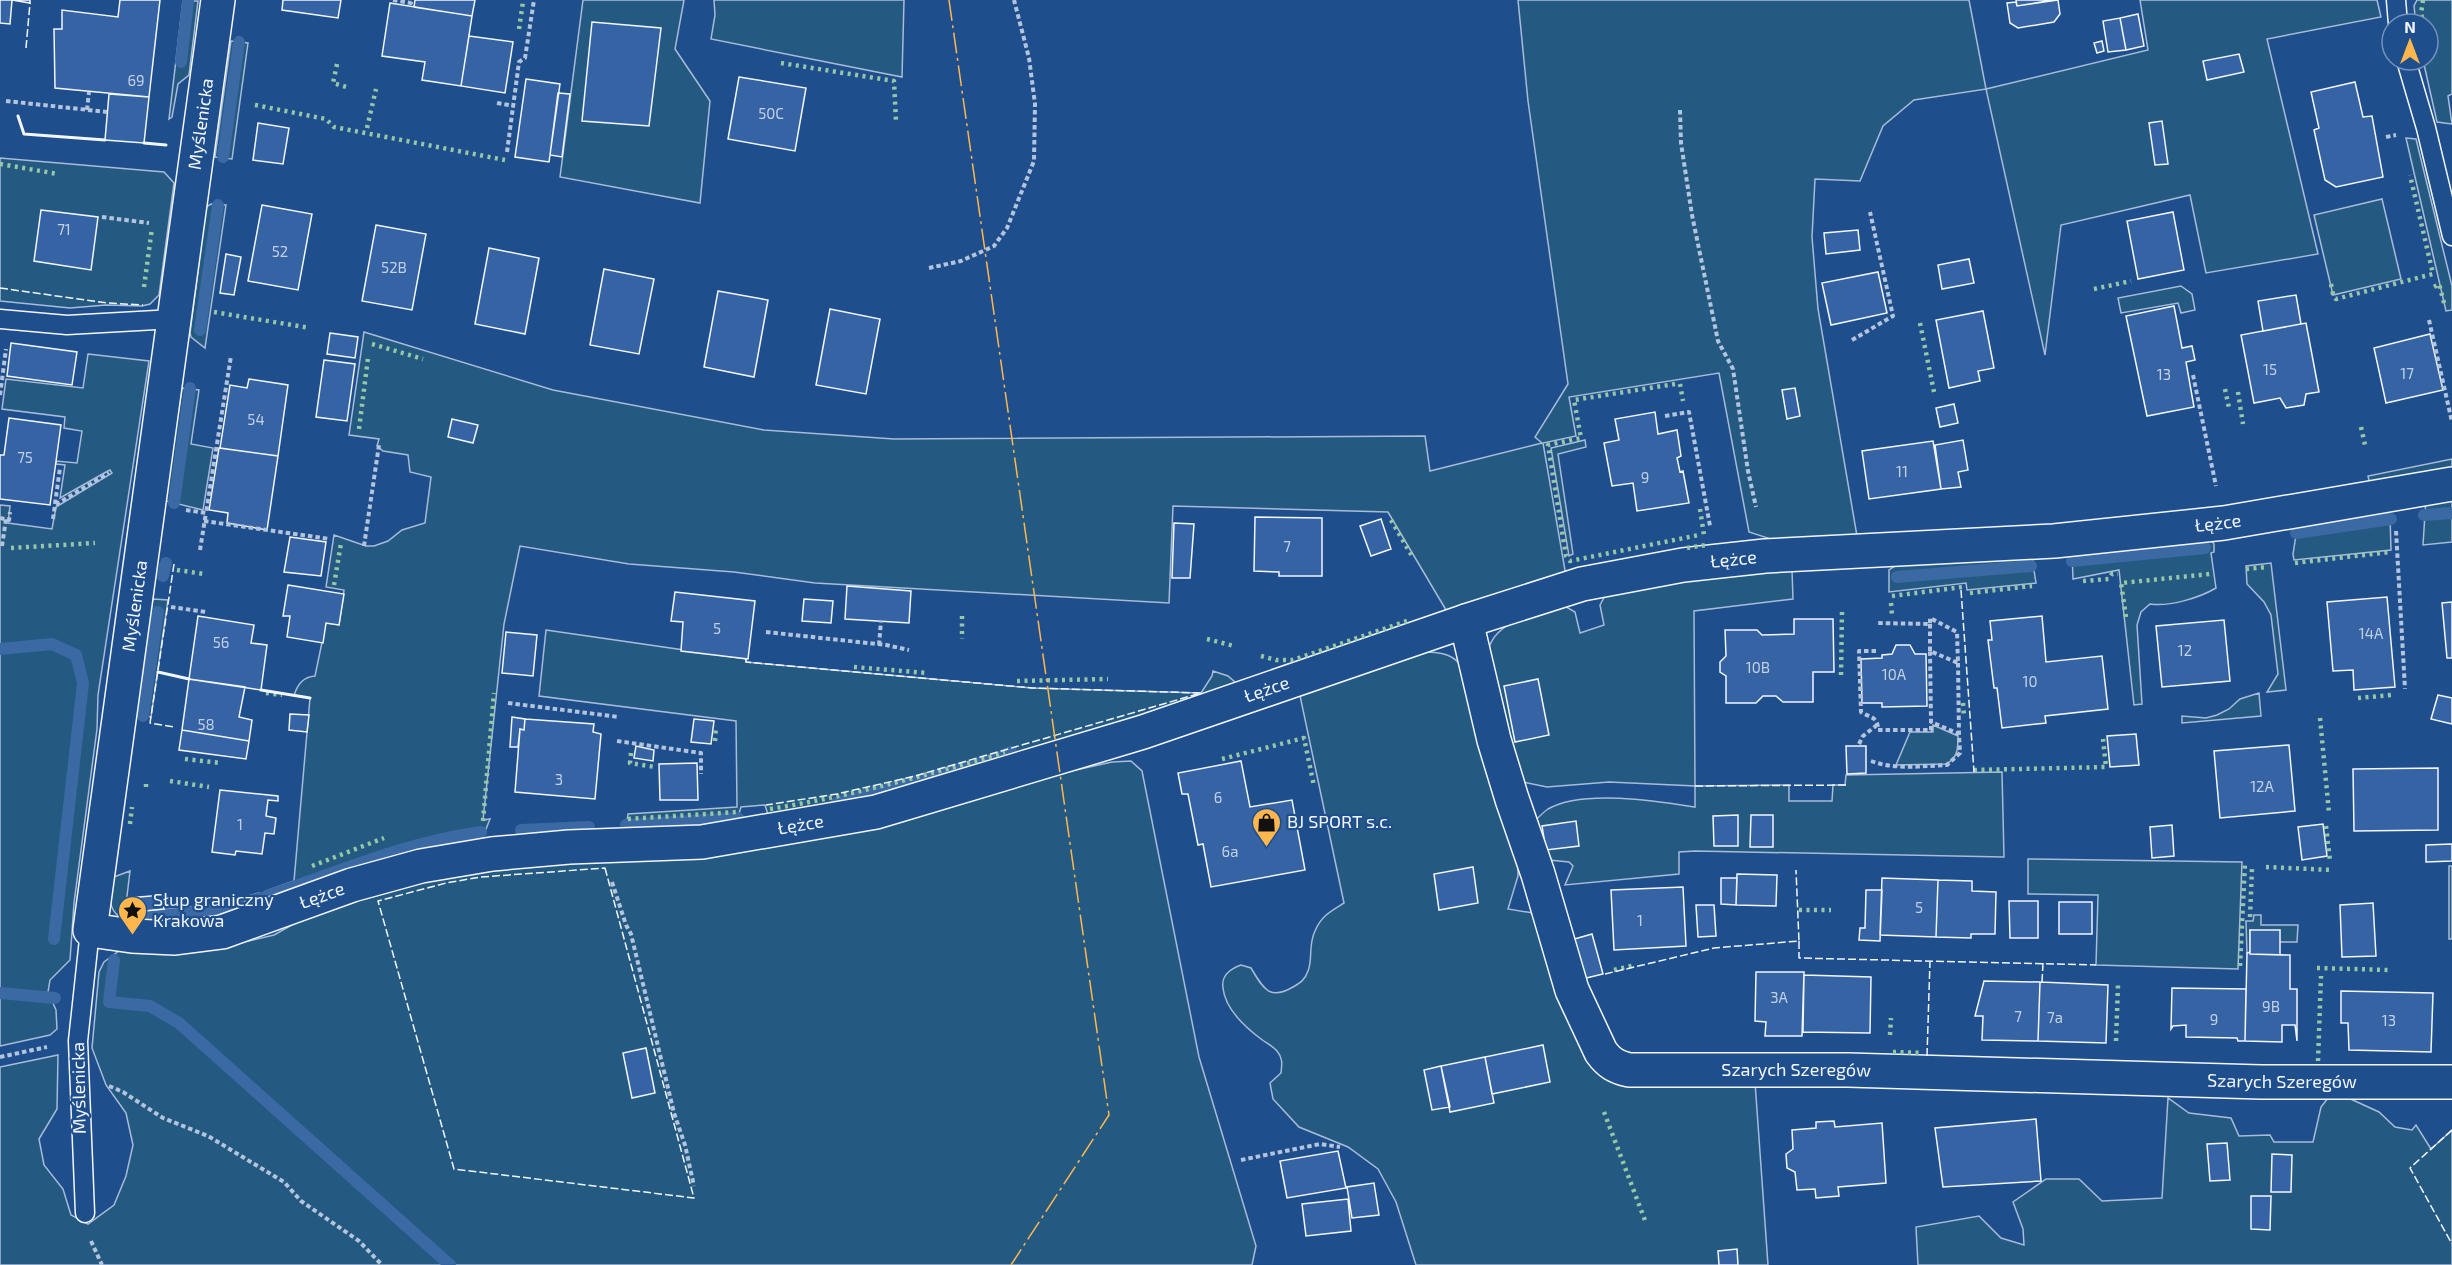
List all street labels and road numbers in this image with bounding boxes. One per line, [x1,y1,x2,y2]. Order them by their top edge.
street label: Myślenicka [183,77,217,171]
street label: Łężce [2194,508,2243,536]
street label: Łężce [1709,545,1758,572]
street label: Myślenicka [117,559,151,653]
street label: Łężce [1241,671,1292,706]
street label: Łężce [776,809,825,839]
street label: Łężce [296,877,347,913]
street label: Myślenicka [66,1042,90,1134]
street label: Szarych Szeregów [1721,1058,1872,1081]
street label: Szarych Szeregów [2207,1068,2357,1092]

